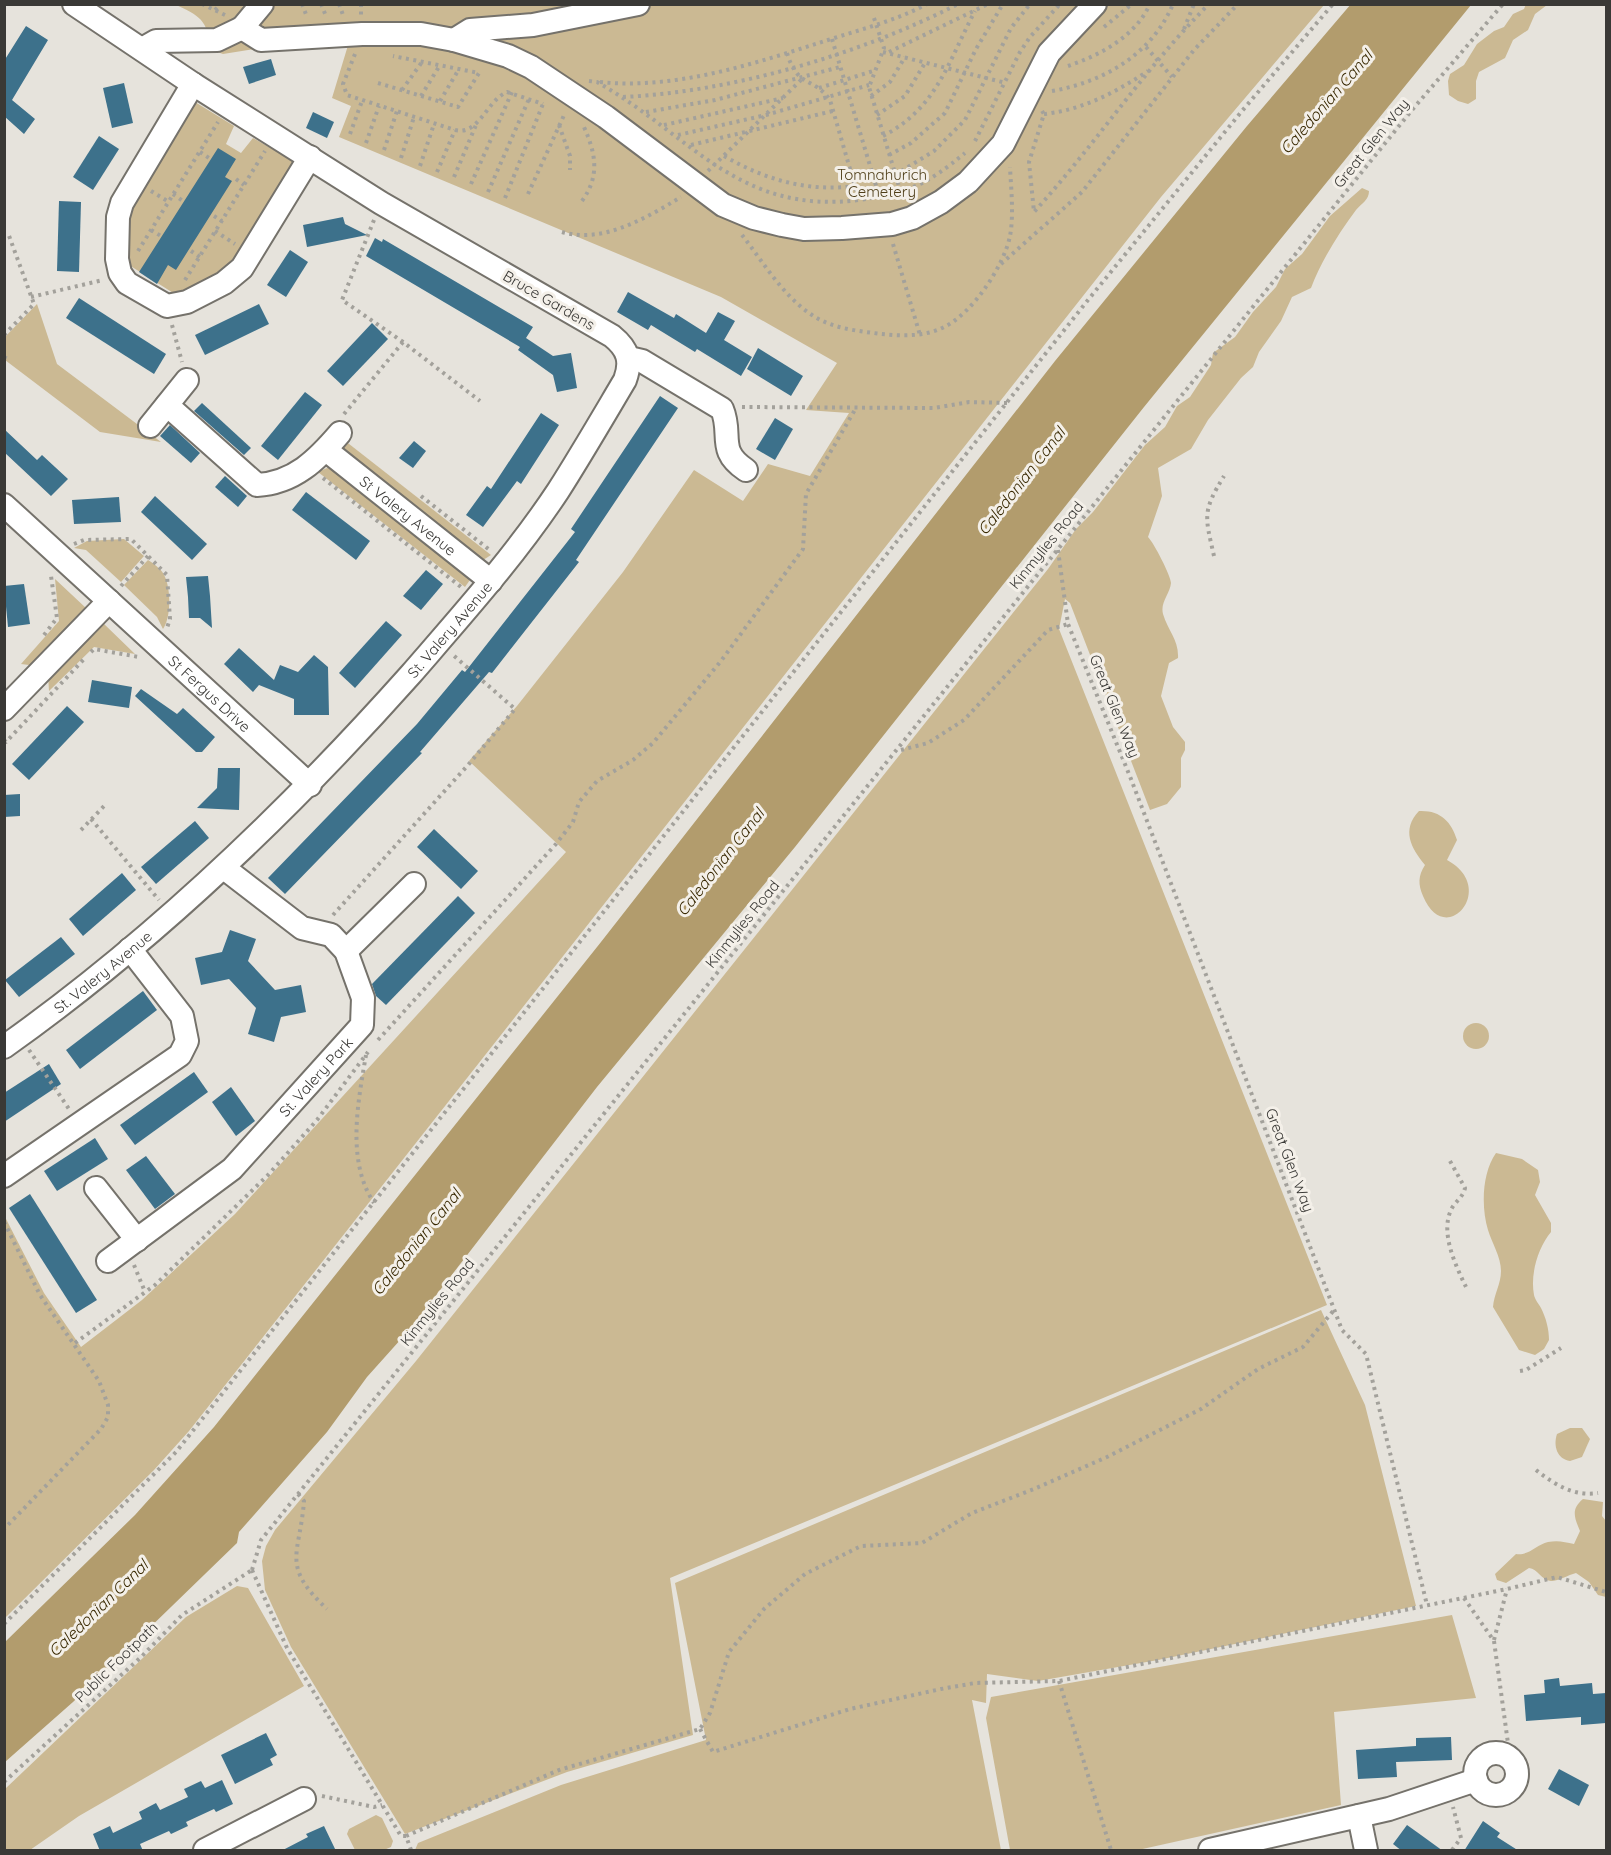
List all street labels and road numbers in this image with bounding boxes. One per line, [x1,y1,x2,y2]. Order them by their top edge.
street label: Great Glen Way [1329,94,1413,192]
street label: Bruce Gardens [500,266,598,334]
street label: St Valery Avenue [356,471,460,559]
street label: Kinmylies Road [1005,497,1087,593]
street label: St. Valery Avenue [403,577,496,681]
street label: St Fergus Drive [165,651,255,736]
street label: Great Glen Way [1086,652,1144,760]
street label: Kinmylies Road [701,876,783,972]
street label: St. Valery Avenue [50,926,155,1017]
street label: St. Valery Park [275,1033,356,1120]
street label: Great Glen Way [1261,1105,1319,1215]
street label: Kinmylies Road [396,1254,478,1350]
street label: Public Footpath [70,1618,162,1706]

